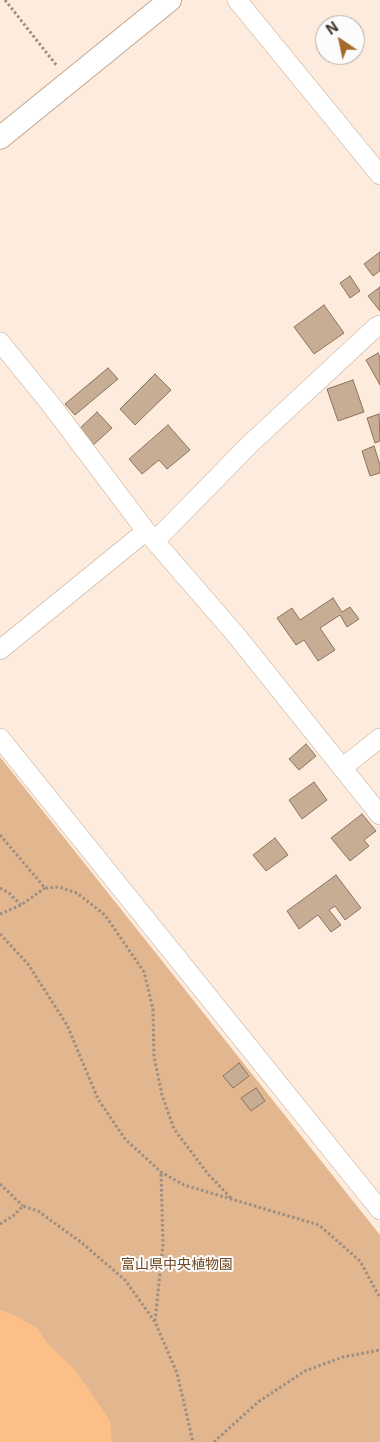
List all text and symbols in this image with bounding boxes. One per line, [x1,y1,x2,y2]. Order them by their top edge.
north arrow [315,15,365,65]
text: N [323,18,341,38]
park label: 富山県中央植物園 [121,1257,233,1273]

